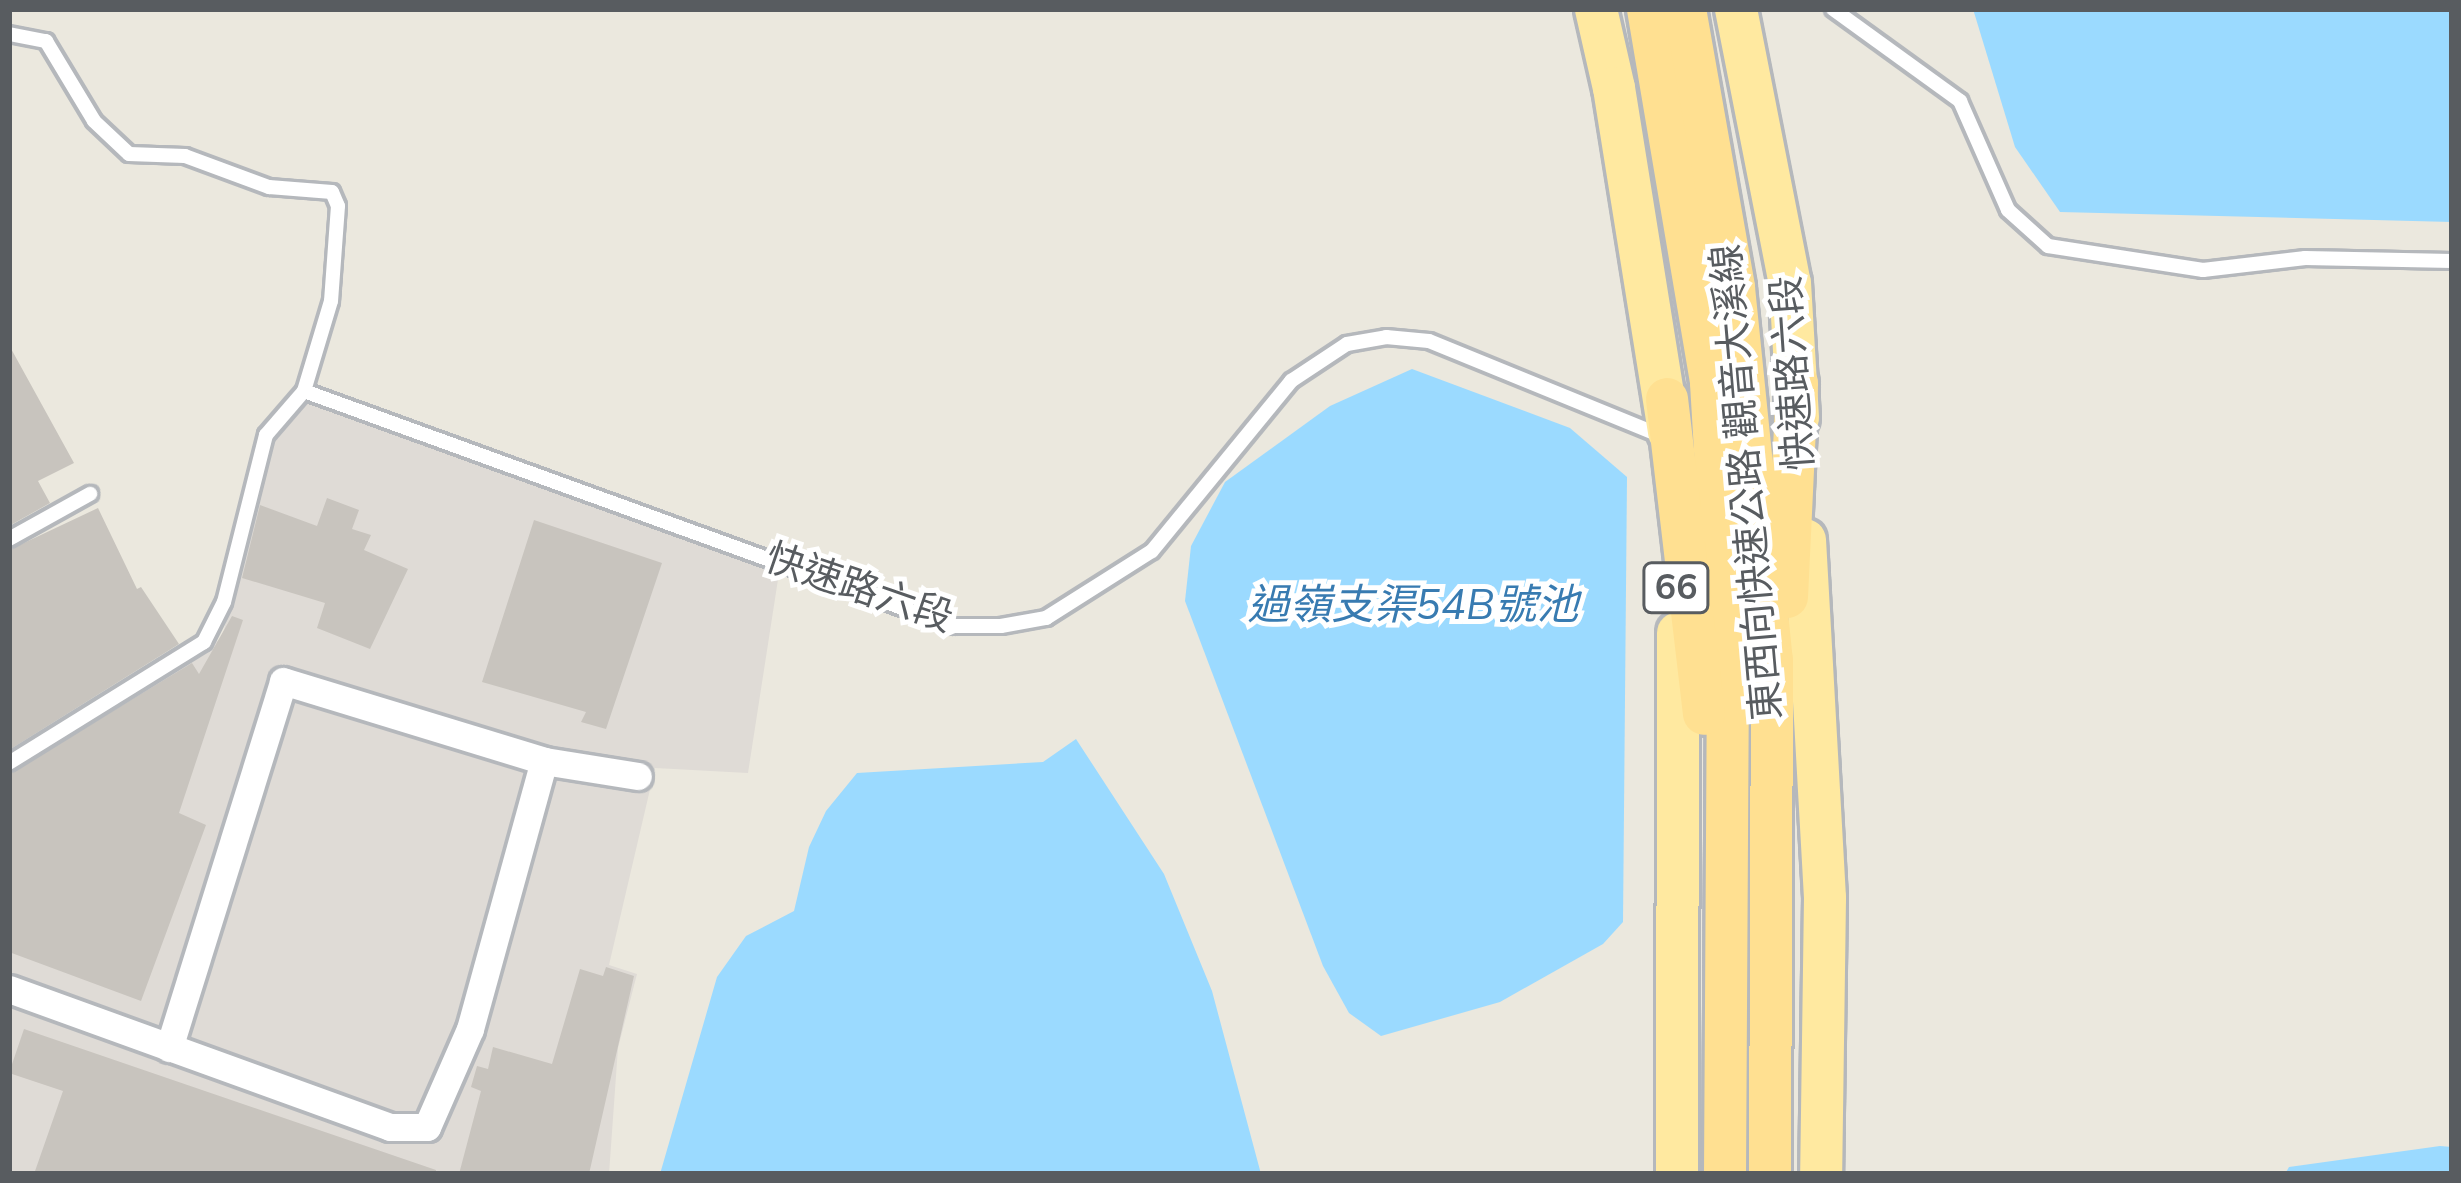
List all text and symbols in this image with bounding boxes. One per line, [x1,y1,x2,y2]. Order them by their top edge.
street label: 東西向快速公路 觀音大溪線 [1704,242,1792,722]
street label: 快速路六段 [1764,274,1824,472]
street label: 快速路六段 [759,535,959,643]
road number: 66 [1640,558,1712,618]
water label: 過嶺支渠54B號池 [1248,581,1578,631]

